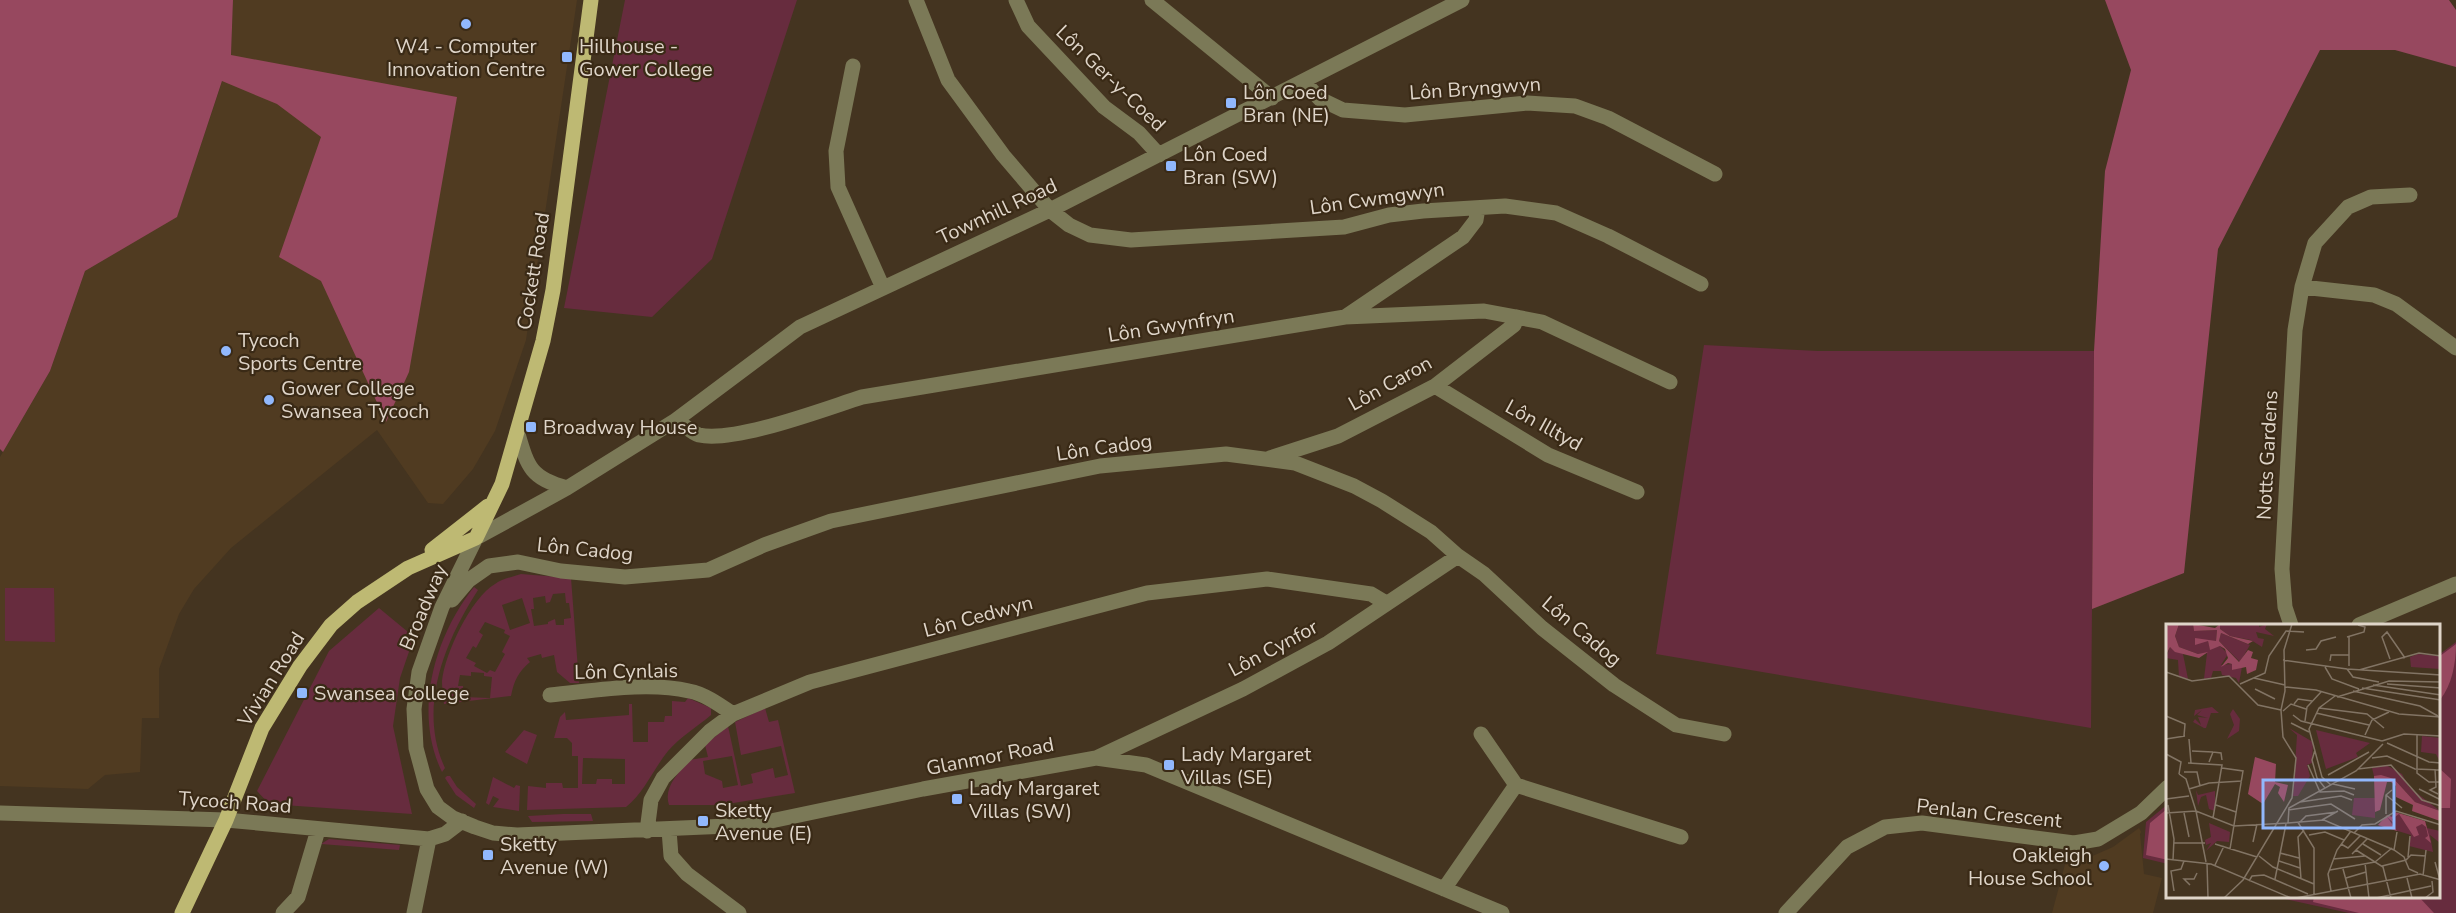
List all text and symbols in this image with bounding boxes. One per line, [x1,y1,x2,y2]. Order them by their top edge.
marker: W4 - Computer Innovation Centre [459,17,473,31]
street label: Lôn Ger-y-Coed [1050,19,1171,138]
place label: W4 - Computer Innovation Centre [387,33,545,83]
place label: Hillhouse - Gower College [579,33,713,83]
marker: Hillhouse - Gower College [560,50,574,64]
street label: Lôn Bryngwyn [1408,70,1542,107]
place label: Lôn Coed Bran (NE) [1243,79,1330,129]
marker: Lôn Coed Bran (NE) [1224,96,1238,110]
place label: Lôn Coed Bran (SW) [1183,141,1278,191]
marker: Lôn Coed Bran (SW) [1164,159,1178,173]
street label: Townhill Road [933,172,1061,251]
street label: Lôn Cwmgwyn [1308,176,1446,221]
street label: Cockett Road [511,210,556,332]
street label: Lôn Gwynfryn [1106,302,1236,349]
place label: Tycoch Sports Centre [238,327,362,377]
marker: Tycoch Sports Centre [219,344,233,358]
street label: Lôn Caron [1344,349,1437,417]
place label: Gower College Swansea Tycoch [281,375,429,425]
street label: Notts Gardens [2251,390,2284,521]
marker: Gower College Swansea Tycoch [262,393,276,407]
street label: Lôn Illtyd [1500,393,1587,458]
place label: Broadway House [543,414,697,441]
marker: Broadway House [524,420,538,434]
street label: Lôn Cadog [1054,427,1154,468]
street label: Lôn Cadog [535,531,634,568]
street label: Broadway [393,559,454,655]
street label: Lôn Cedwyn [920,589,1036,644]
street label: Lôn Cadog [1536,590,1627,673]
street label: Lôn Cynfor [1224,614,1323,683]
inset map [2166,624,2441,898]
street label: Vivian Road [231,627,311,733]
street label: Lôn Cynlais [574,657,678,686]
place label: Swansea College [314,680,469,707]
marker: Swansea College [295,686,309,700]
street label: Glanmor Road [924,731,1056,782]
place label: Lady Margaret Villas (SE) [1180,741,1312,791]
marker: Lady Margaret Villas (SE) [1162,758,1176,772]
place label: Lady Margaret Villas (SW) [968,775,1100,825]
street label: Tycoch Road [177,785,292,820]
marker: Lady Margaret Villas (SW) [950,792,964,806]
street label: Penlan Crescent [1915,792,2064,835]
place label: Sketty Avenue (E) [715,797,813,847]
marker: Sketty Avenue (E) [696,814,710,828]
place label: Sketty Avenue (W) [500,831,609,881]
place label: Oakleigh House School [1968,842,2092,892]
marker: Sketty Avenue (W) [481,848,495,862]
marker: Oakleigh House School [2097,859,2111,873]

